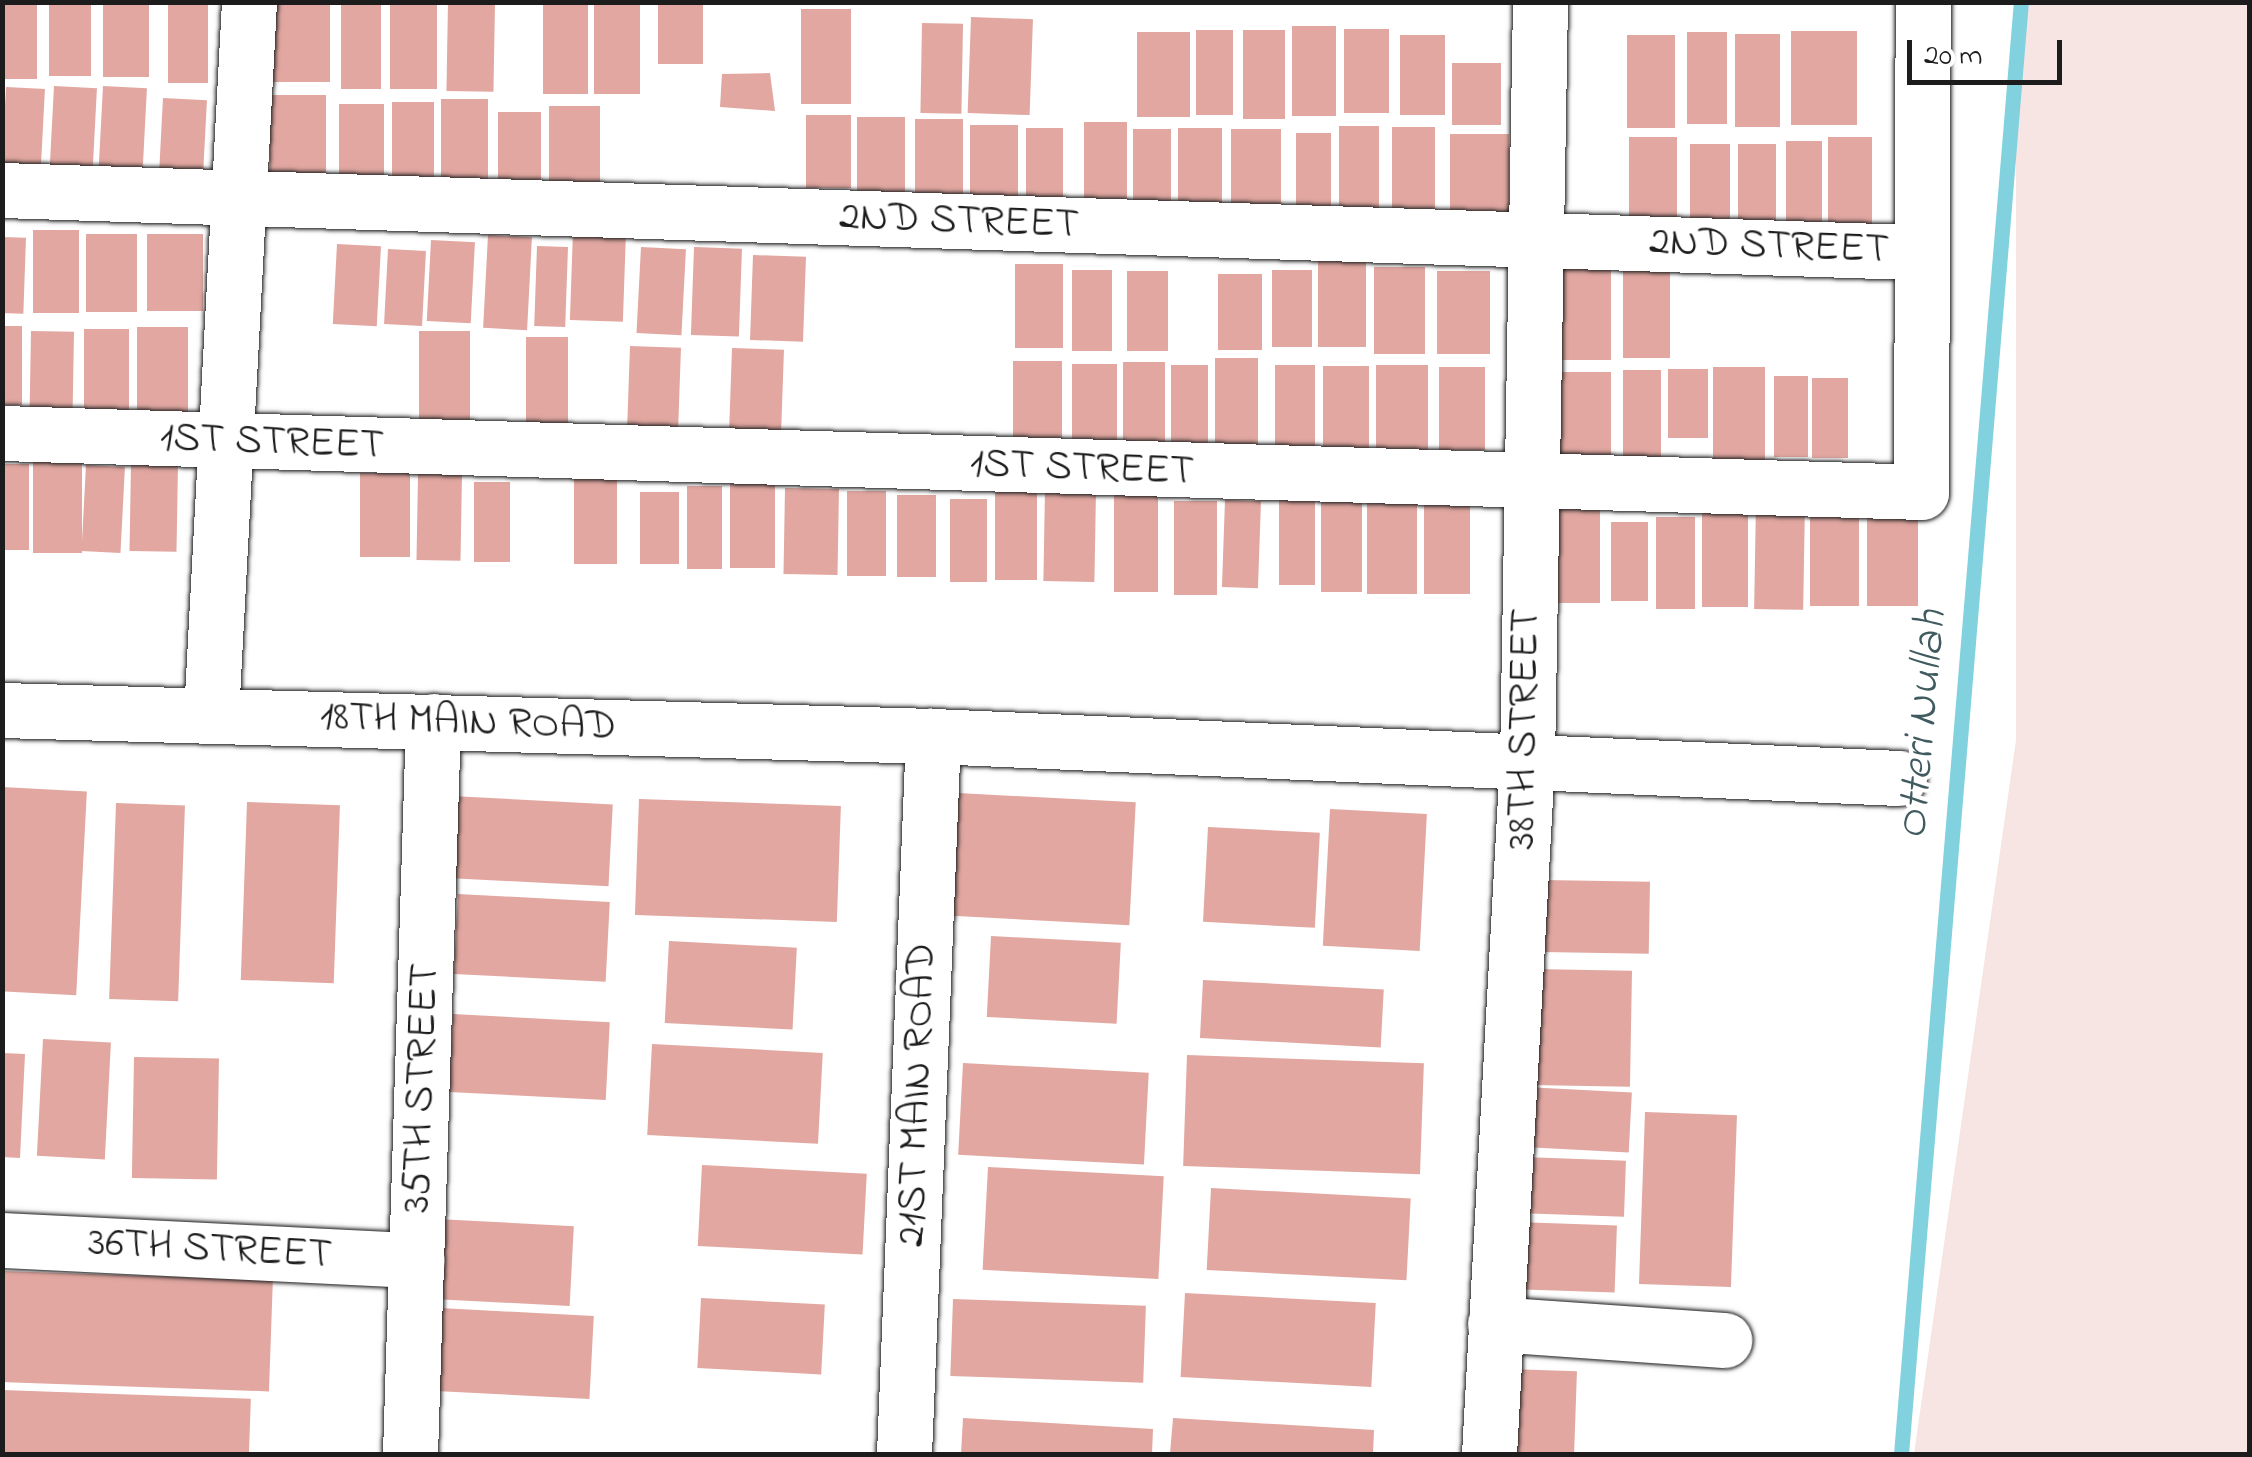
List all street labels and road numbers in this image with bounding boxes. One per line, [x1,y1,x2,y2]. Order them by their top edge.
street label: 2ND STREET [838,193,1080,251]
street label: 2ND STREET [1648,218,1890,276]
street label: 1ST STREET [159,414,385,472]
street label: 1ST STREET [969,440,1195,498]
street label: 38TH STREET [1498,608,1552,850]
street label: 18TH MAIN ROAD [319,693,617,753]
street label: 21ST MAIN ROAD [888,942,948,1248]
street label: 35TH STREET [392,962,452,1214]
street label: 36TH STREET [87,1218,333,1282]

